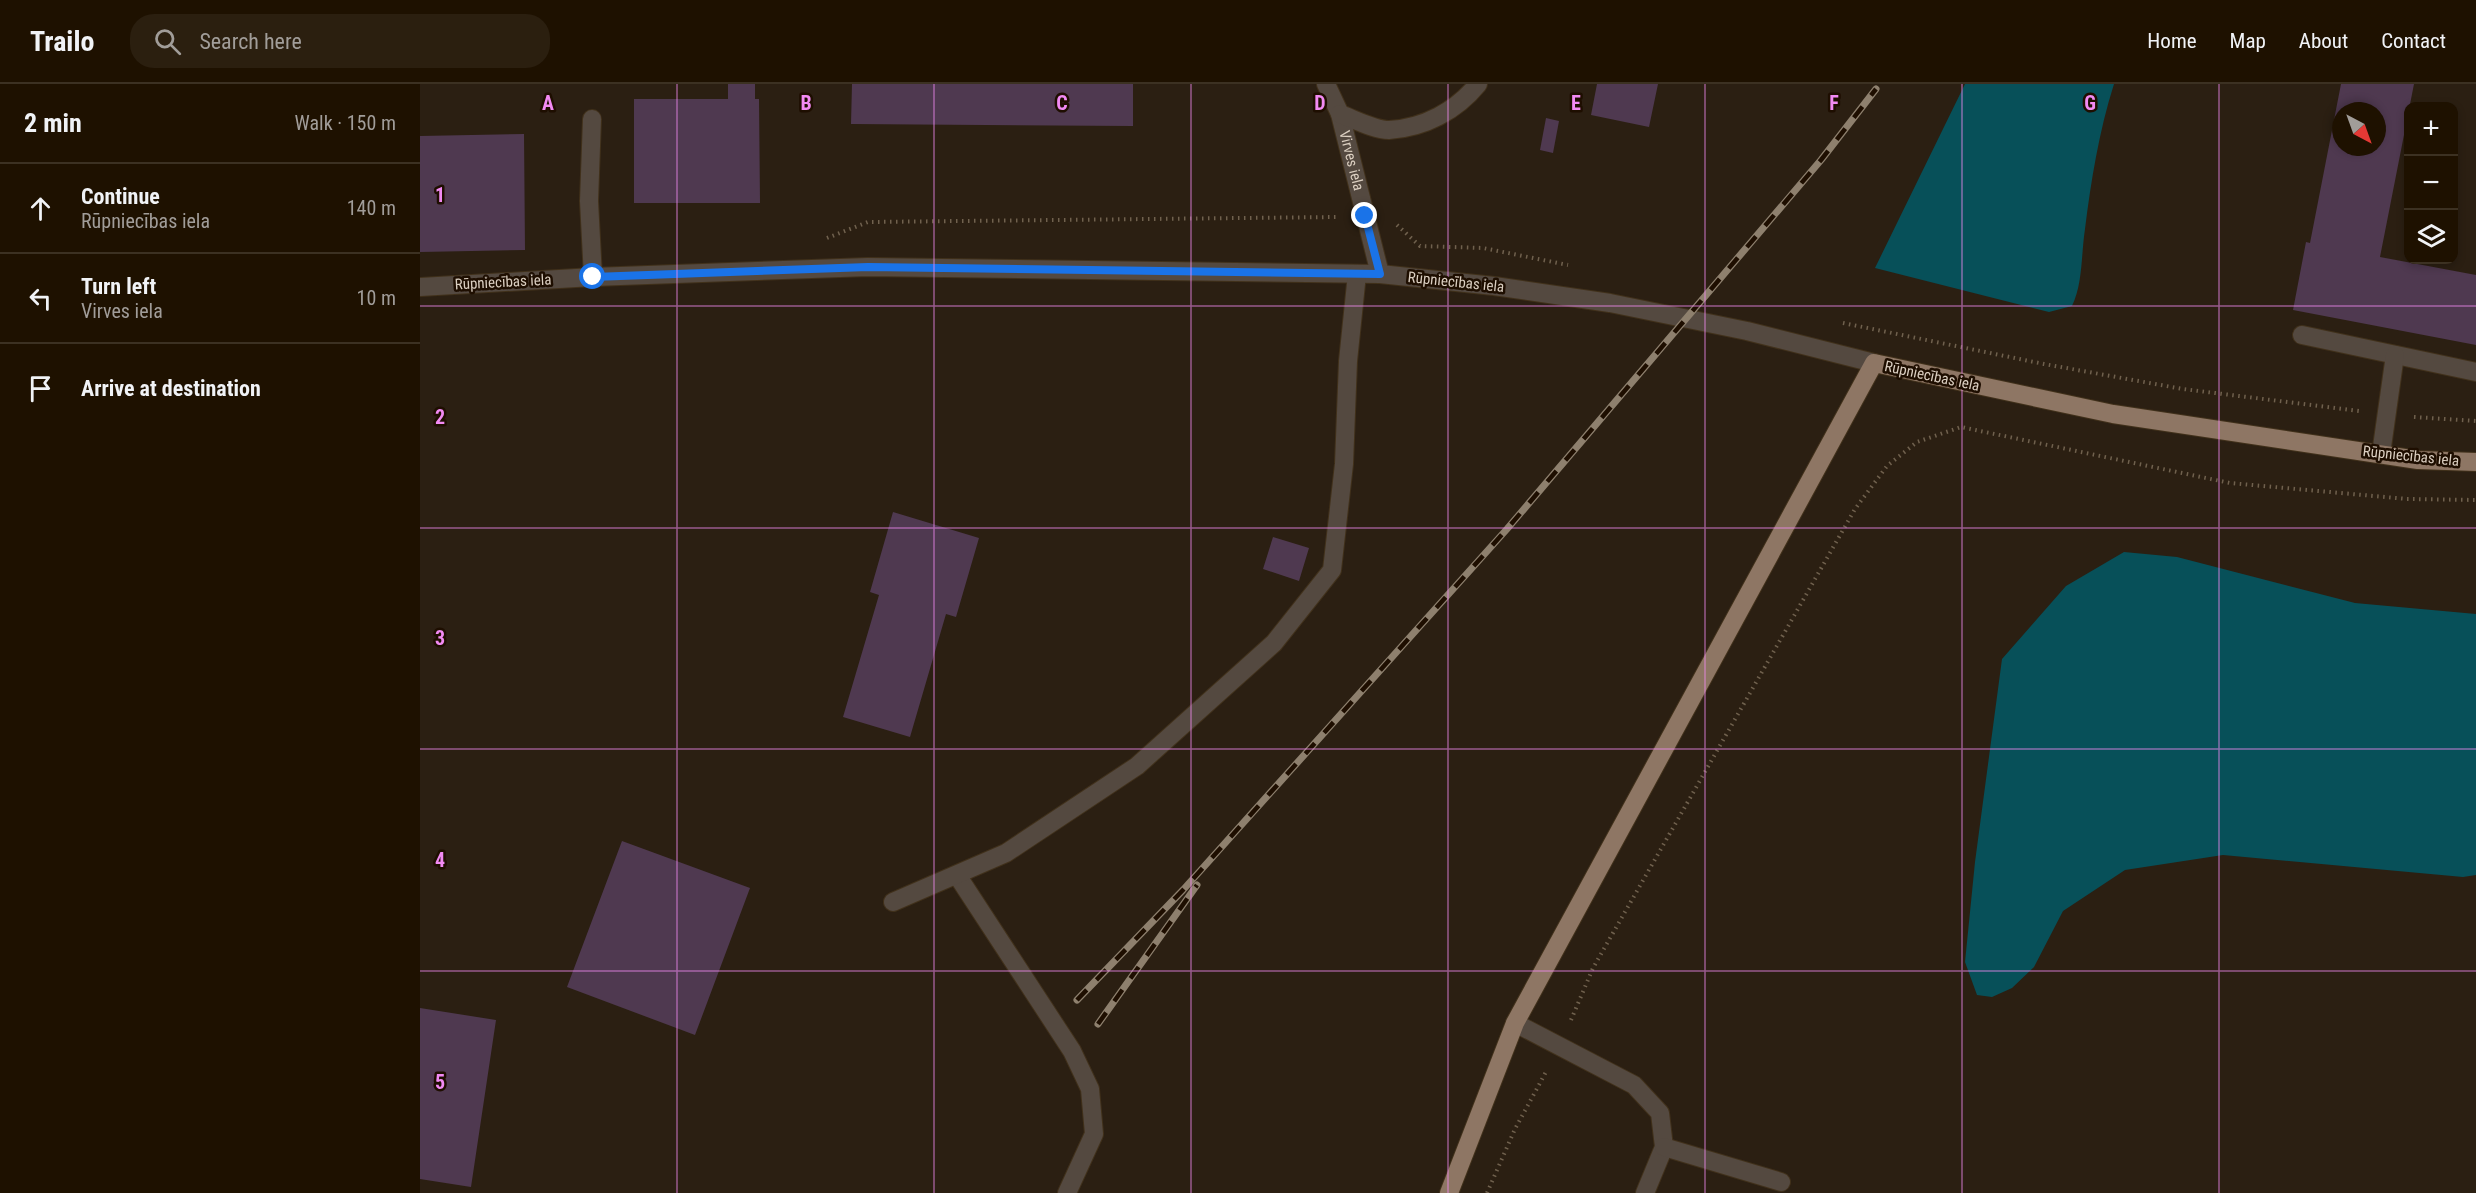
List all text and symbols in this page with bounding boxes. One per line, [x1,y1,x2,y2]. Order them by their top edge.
search box [130,14,550,68]
text: Trailo [30,25,94,58]
icon: search [151,25,184,58]
text: Search here [199,29,302,54]
text: Home [2147,29,2197,53]
text: Map [2230,29,2266,53]
text: About [2299,29,2348,53]
text: Contact [2381,29,2446,53]
text: A [542,91,554,115]
text: B [800,91,812,115]
text: C [1056,91,1068,115]
text: D [1314,91,1326,115]
text: E [1571,91,1581,115]
text: F [1829,91,1839,115]
text: G [2084,91,2096,115]
north arrow [2332,102,2386,156]
map controls [2404,102,2458,264]
button: + [2404,102,2458,156]
text: 2 min [24,108,82,138]
text: Walk · 150 m [295,111,396,135]
street label: Virves iela [1335,129,1368,192]
button: − [2404,156,2458,210]
text: 1 [435,183,445,207]
text: Continue [81,184,160,209]
icon: ahead [24,192,57,225]
text: 140 m [347,196,396,220]
route end [1351,202,1377,228]
text: Rūpniecības iela [81,209,210,233]
button: layers [2404,210,2458,264]
route start [579,263,605,289]
street label: Rūpniecības iela [1407,268,1505,296]
street label: Rūpniecības iela [454,270,552,294]
text: Turn left [81,274,156,299]
icon: left [24,282,57,315]
text: 10 m [357,286,396,310]
text: Virves iela [81,299,163,323]
street label: Rūpniecības iela [1883,357,1981,395]
icon: arrive [24,372,57,405]
text: Arrive at destination [81,376,261,401]
text: 2 [435,405,445,429]
street label: Rūpniecības iela [2362,442,2460,470]
text: 3 [435,626,445,650]
text: 4 [435,848,445,872]
text: 5 [435,1070,445,1094]

